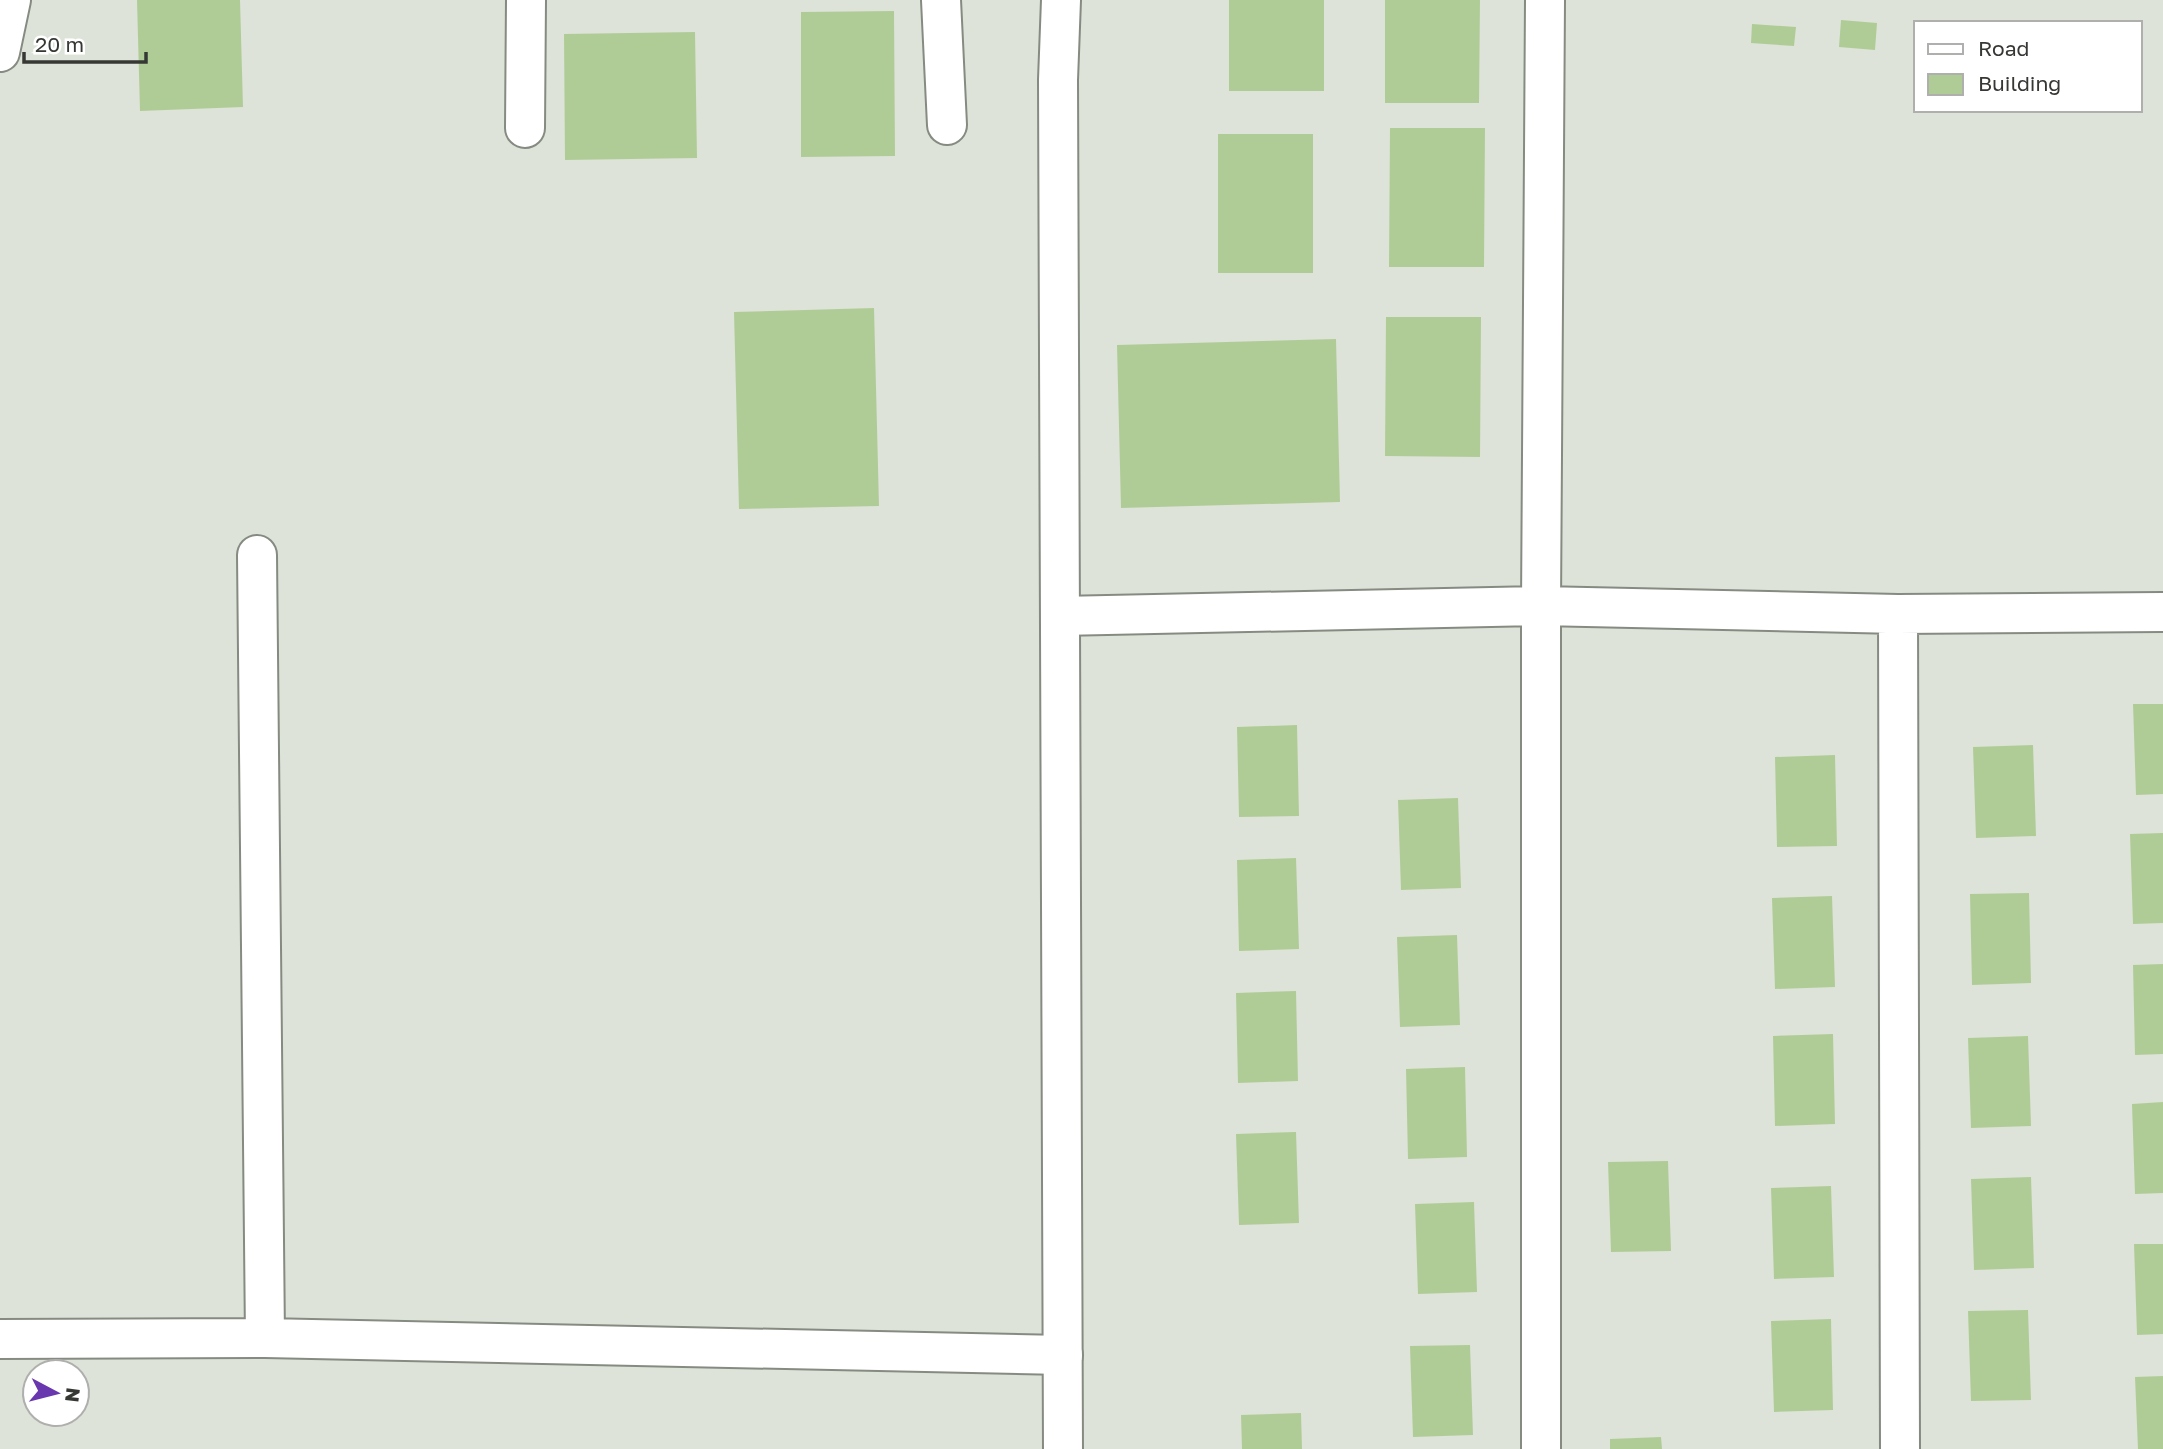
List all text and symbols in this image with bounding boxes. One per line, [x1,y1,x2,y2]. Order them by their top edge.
scale bar [24,21,147,65]
legend [1914,21,2142,112]
text: 20 m [35,31,84,57]
text: Road [1978,35,2029,61]
text: Building [1978,70,2061,96]
north arrow [21,1358,91,1428]
text: N [61,1387,86,1404]

